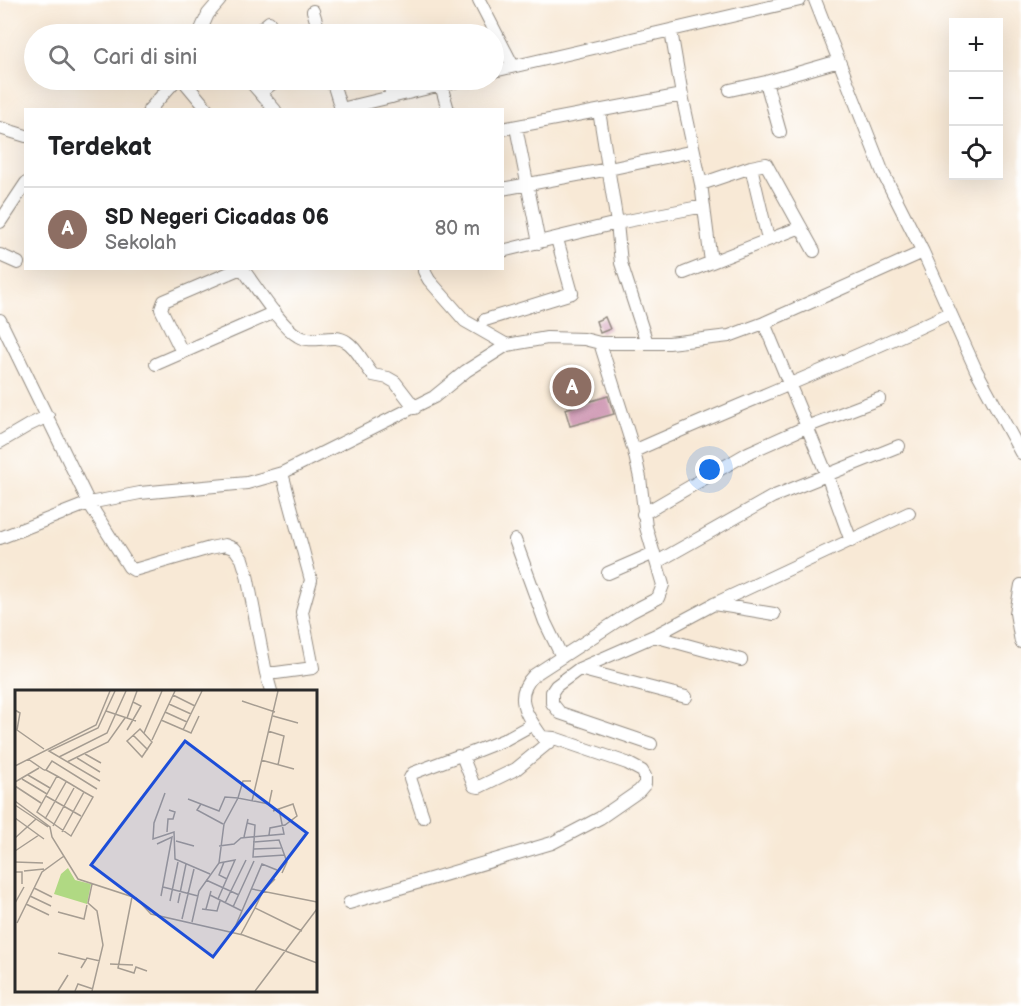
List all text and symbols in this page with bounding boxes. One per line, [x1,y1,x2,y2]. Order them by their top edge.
map controls [949,18,1003,180]
button: + [949,18,1003,72]
search box [24,24,504,90]
icon: search [45,41,78,74]
text: Cari di sini [93,44,197,71]
button: − [949,72,1003,126]
button: locate [949,126,1003,180]
text: Terdekat [48,132,151,163]
text: SD Negeri Cicadas 06 [105,204,329,231]
text: A [61,217,74,241]
text: 80 m [435,217,480,241]
text: Sekolah [105,231,176,255]
pin: A [552,364,592,410]
your location [695,455,724,484]
inset map [15,690,316,991]

